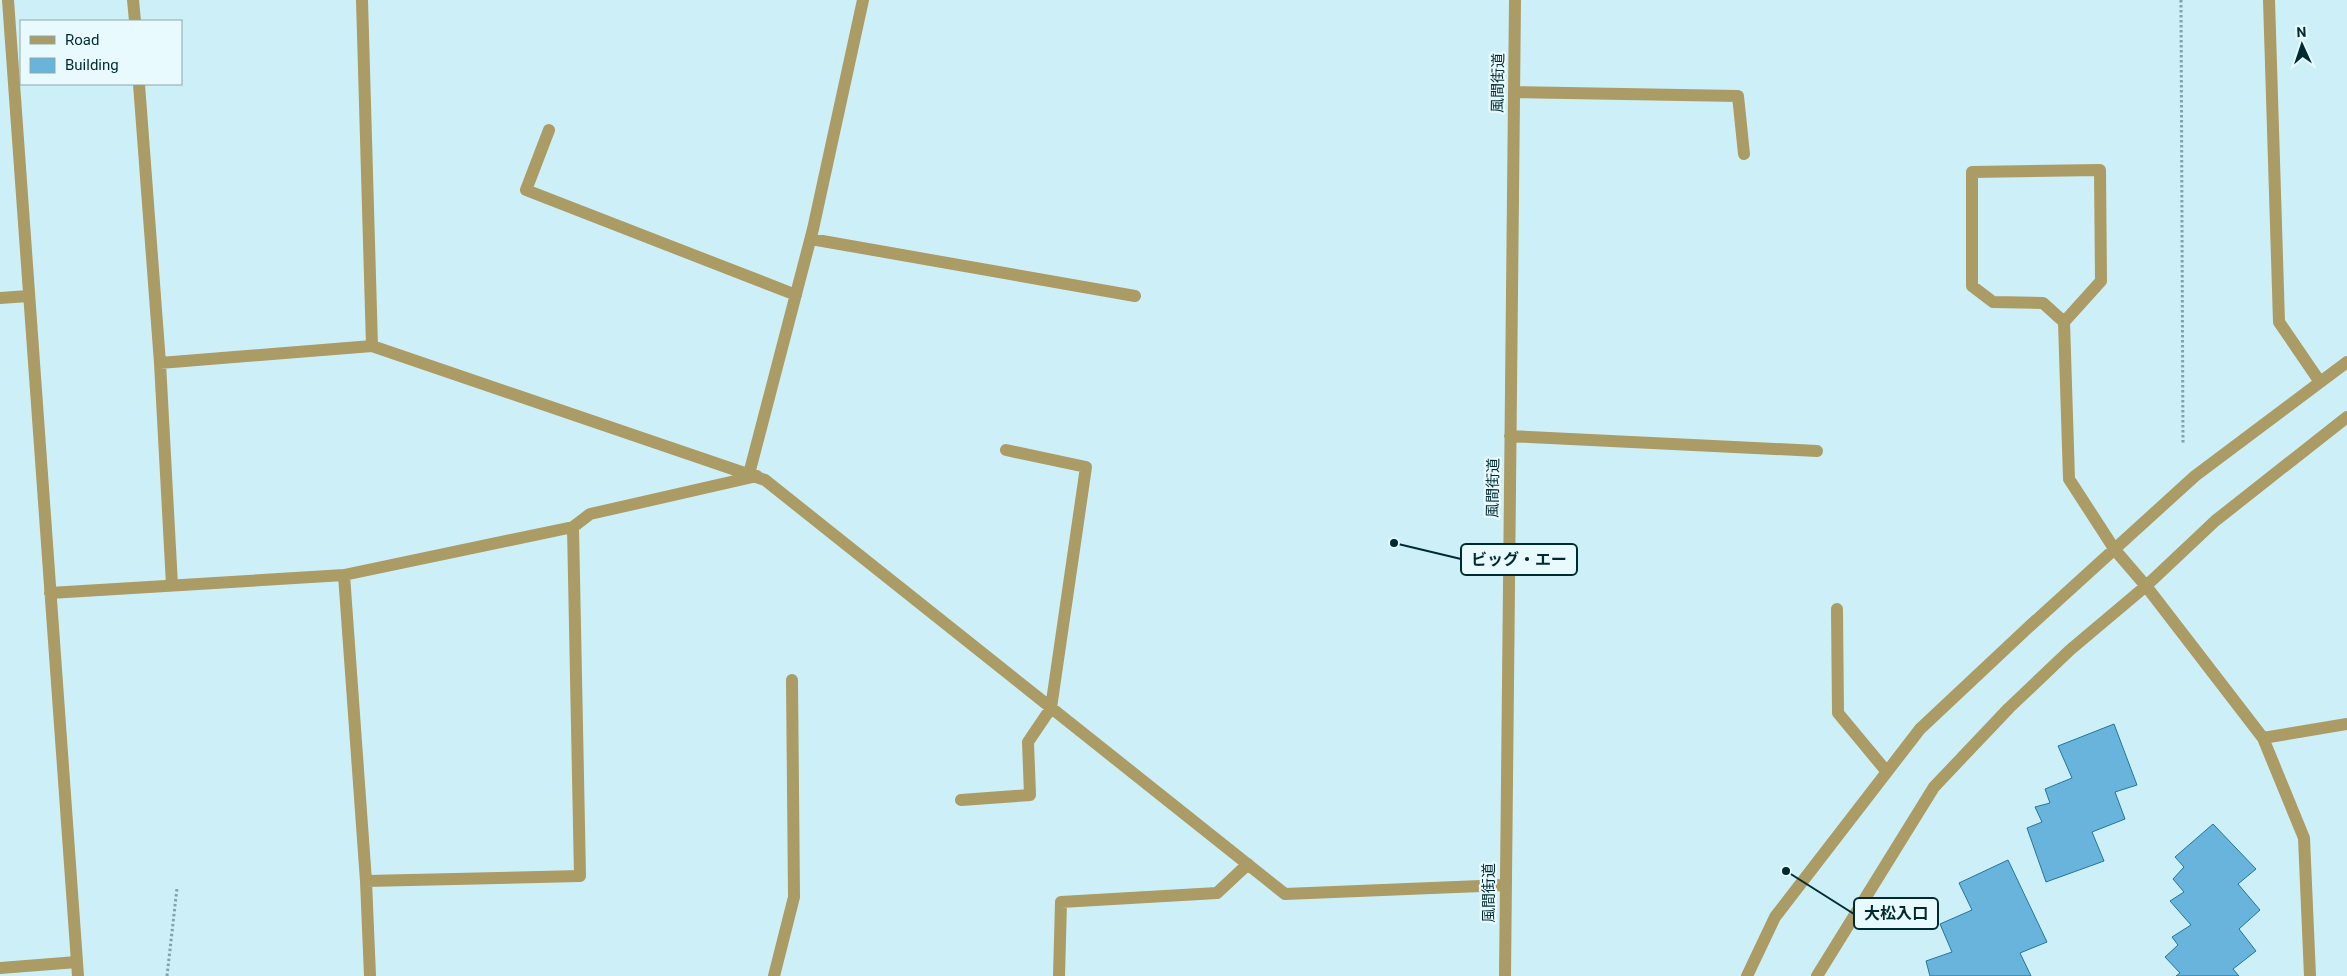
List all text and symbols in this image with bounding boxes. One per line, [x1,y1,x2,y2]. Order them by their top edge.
legend [20,20,182,85]
north arrow [2277,20,2327,70]
text: N [2296,24,2307,40]
text: Road [65,31,99,49]
street label: 風間街道 [1488,53,1508,113]
text: Building [65,56,119,74]
street label: 風間街道 [1483,458,1503,518]
callout: ビッグ・エー [1461,544,1577,575]
text: ビッグ・エー [1471,550,1567,569]
street label: 風間街道 [1480,863,1498,923]
callout: 大松入口 [1854,898,1938,929]
text: 大松入口 [1864,904,1928,923]

